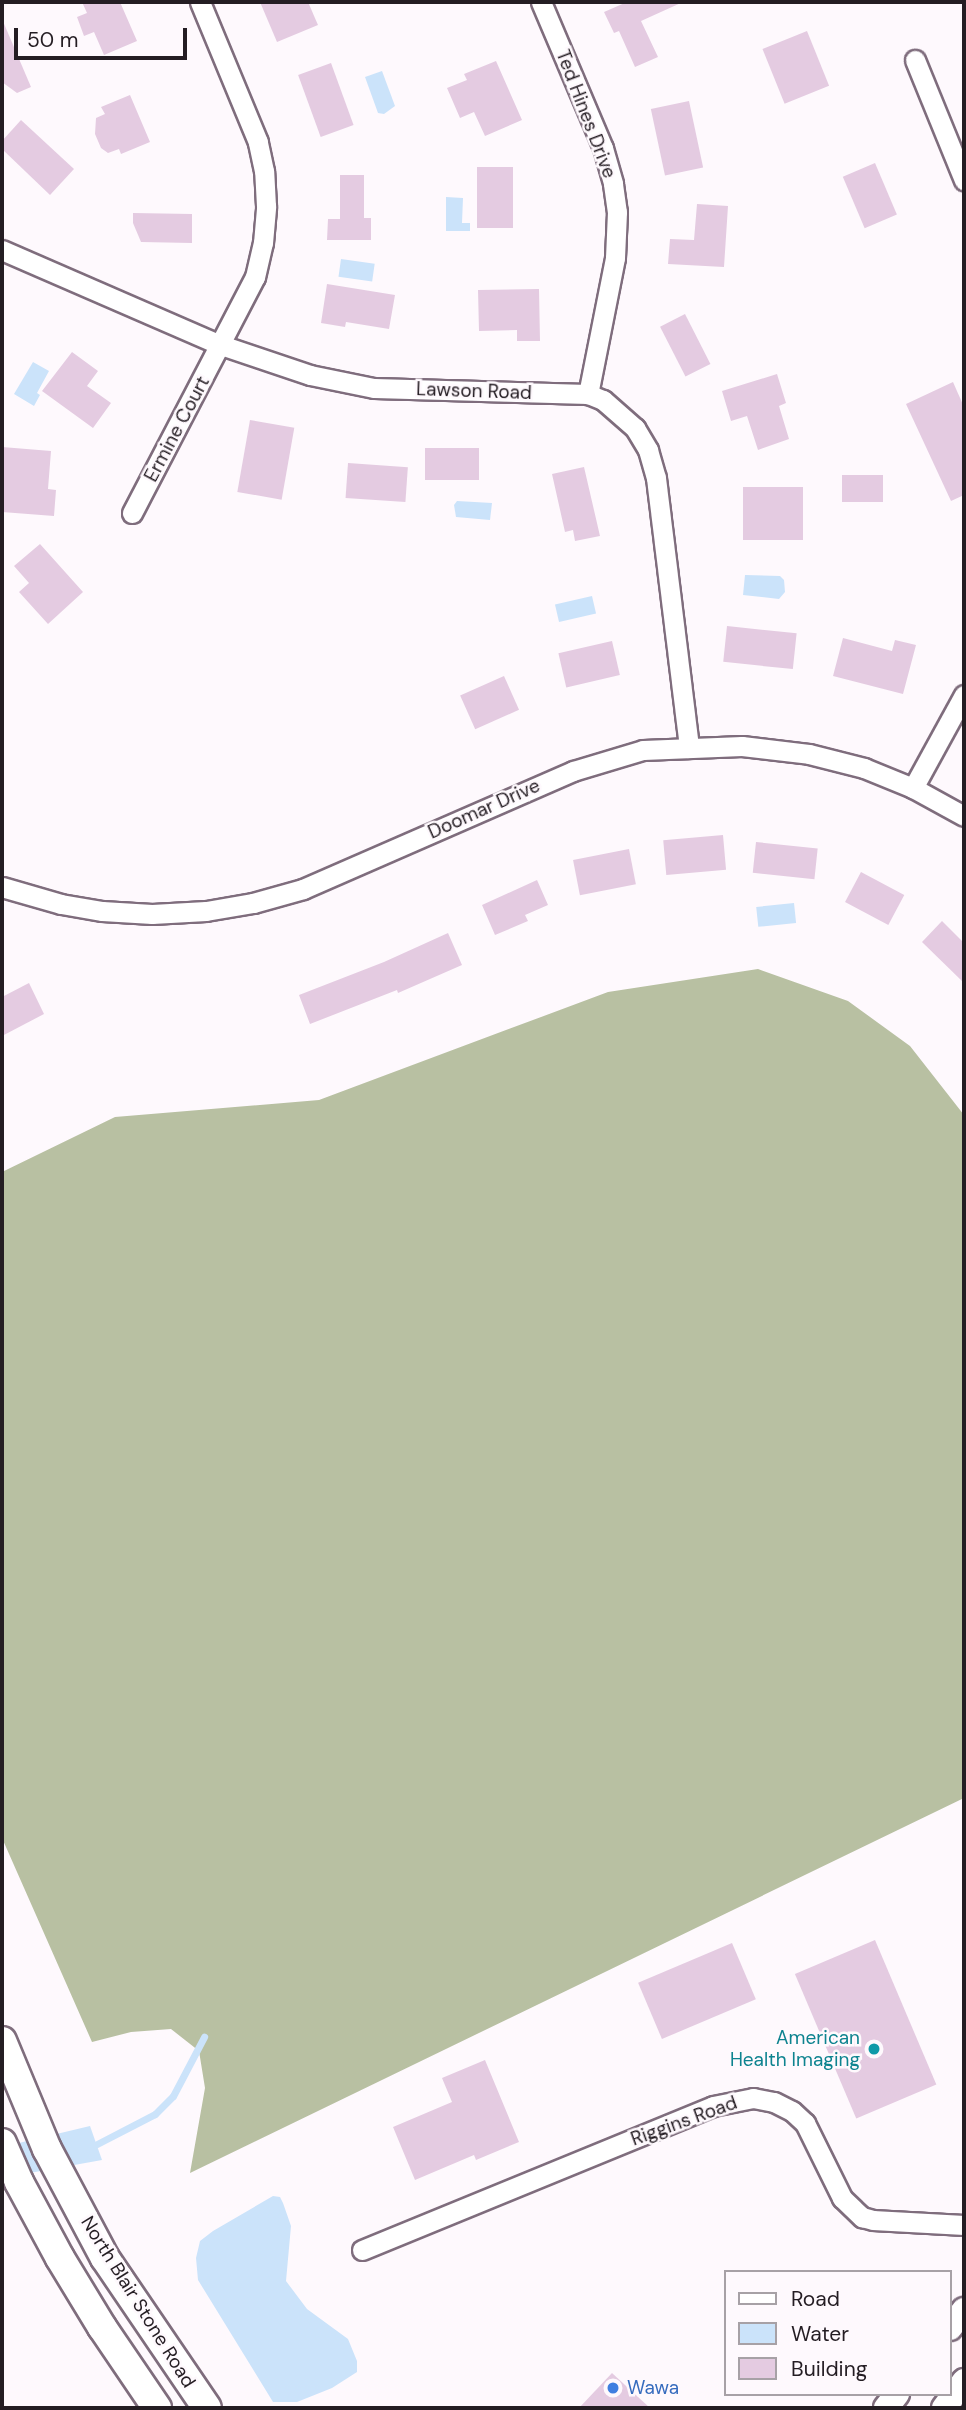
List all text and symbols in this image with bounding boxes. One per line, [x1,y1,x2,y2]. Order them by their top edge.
scale bar [18,14,191,58]
text: 50 m [27,26,78,54]
street label: Ted Hines Drive [551,47,621,181]
street label: Ermine Court [140,372,214,486]
street label: Lawson Road [416,378,532,404]
street label: Doomar Drive [425,774,543,844]
place label: American Health Imaging [730,2027,860,2071]
marker: American Health Imaging [866,2041,882,2057]
street label: Riggins Road [628,2091,740,2151]
street label: North Blair Stone Road [76,2212,200,2392]
legend [724,2270,952,2396]
text: Road [791,2285,840,2313]
text: Water [791,2320,849,2348]
text: Building [791,2355,867,2383]
place label: Wawa [627,2377,679,2399]
marker: Wawa [605,2380,621,2396]

